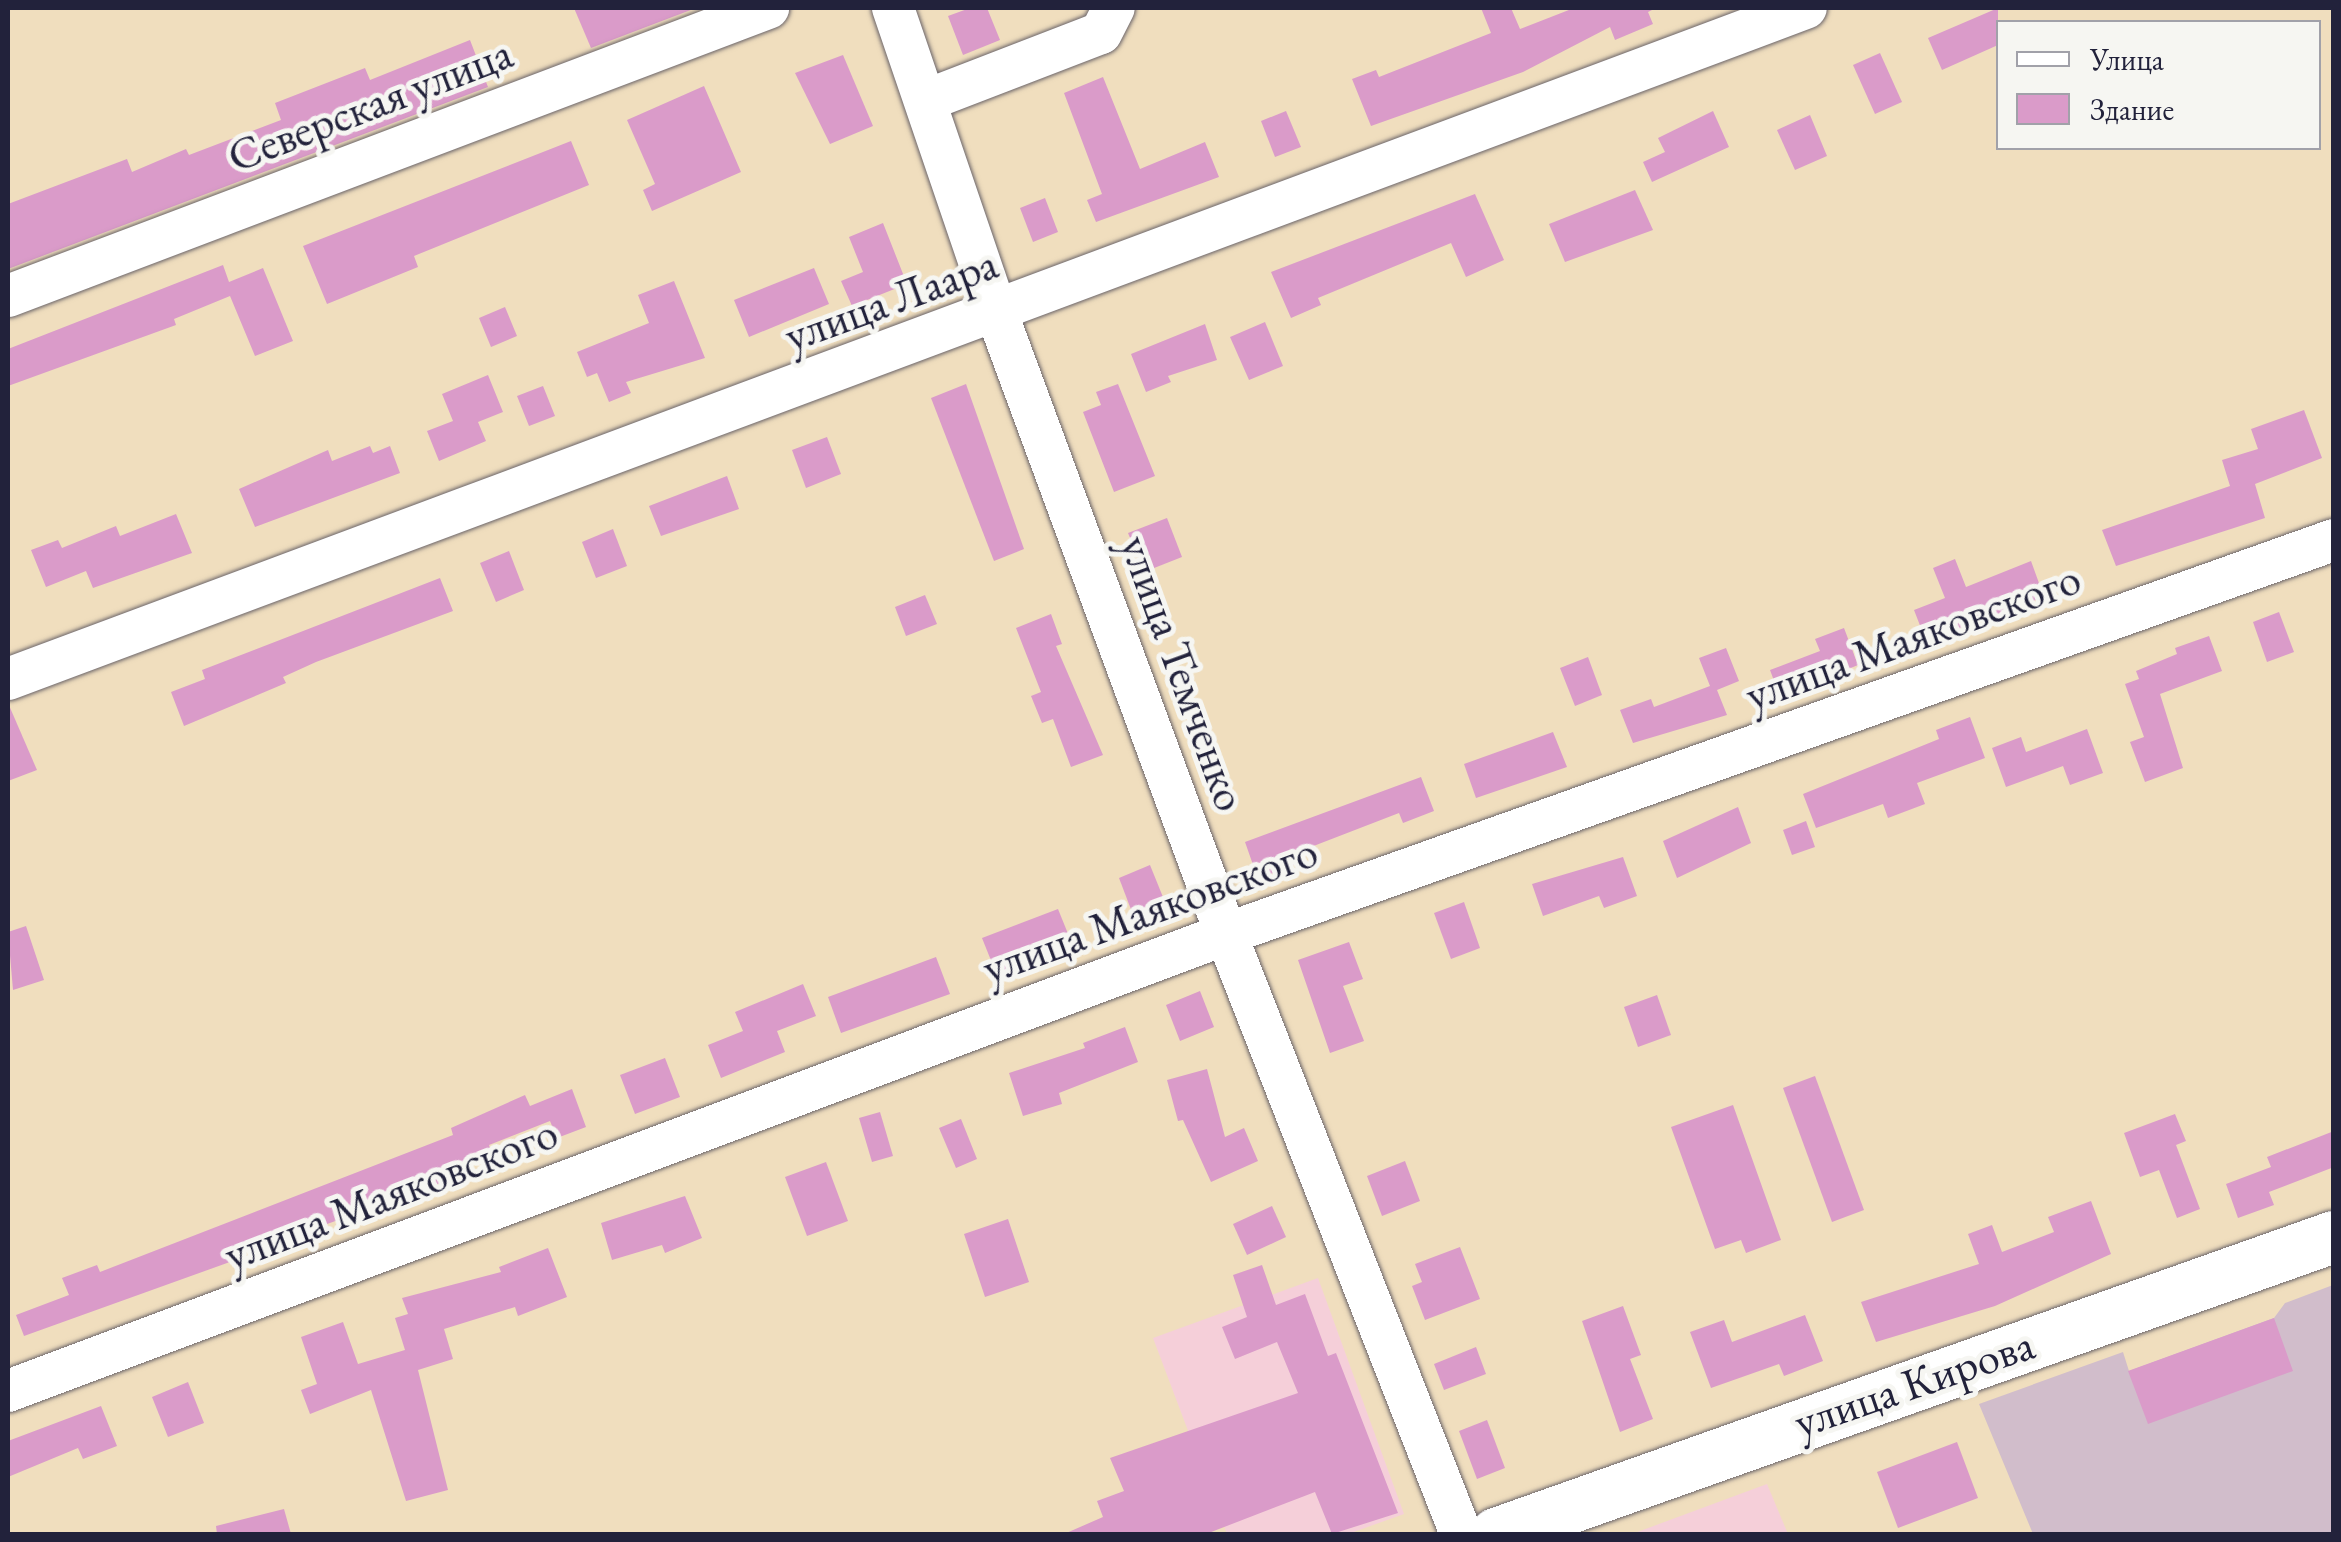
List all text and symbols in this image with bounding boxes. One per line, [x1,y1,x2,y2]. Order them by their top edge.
legend [1996,20,2321,150]
street label: Северская улица [220,26,520,184]
text: Улица [2090,40,2164,79]
text: Здание [2090,90,2174,129]
street label: улица Лаара [777,237,1005,363]
street label: улица Темченко [1108,528,1258,818]
street label: улица Маяковского [1738,551,2088,723]
street label: улица Маяковского [975,824,1325,996]
street label: улица Маяковского [217,1106,565,1282]
street label: улица Кирова [1787,1317,2041,1449]

